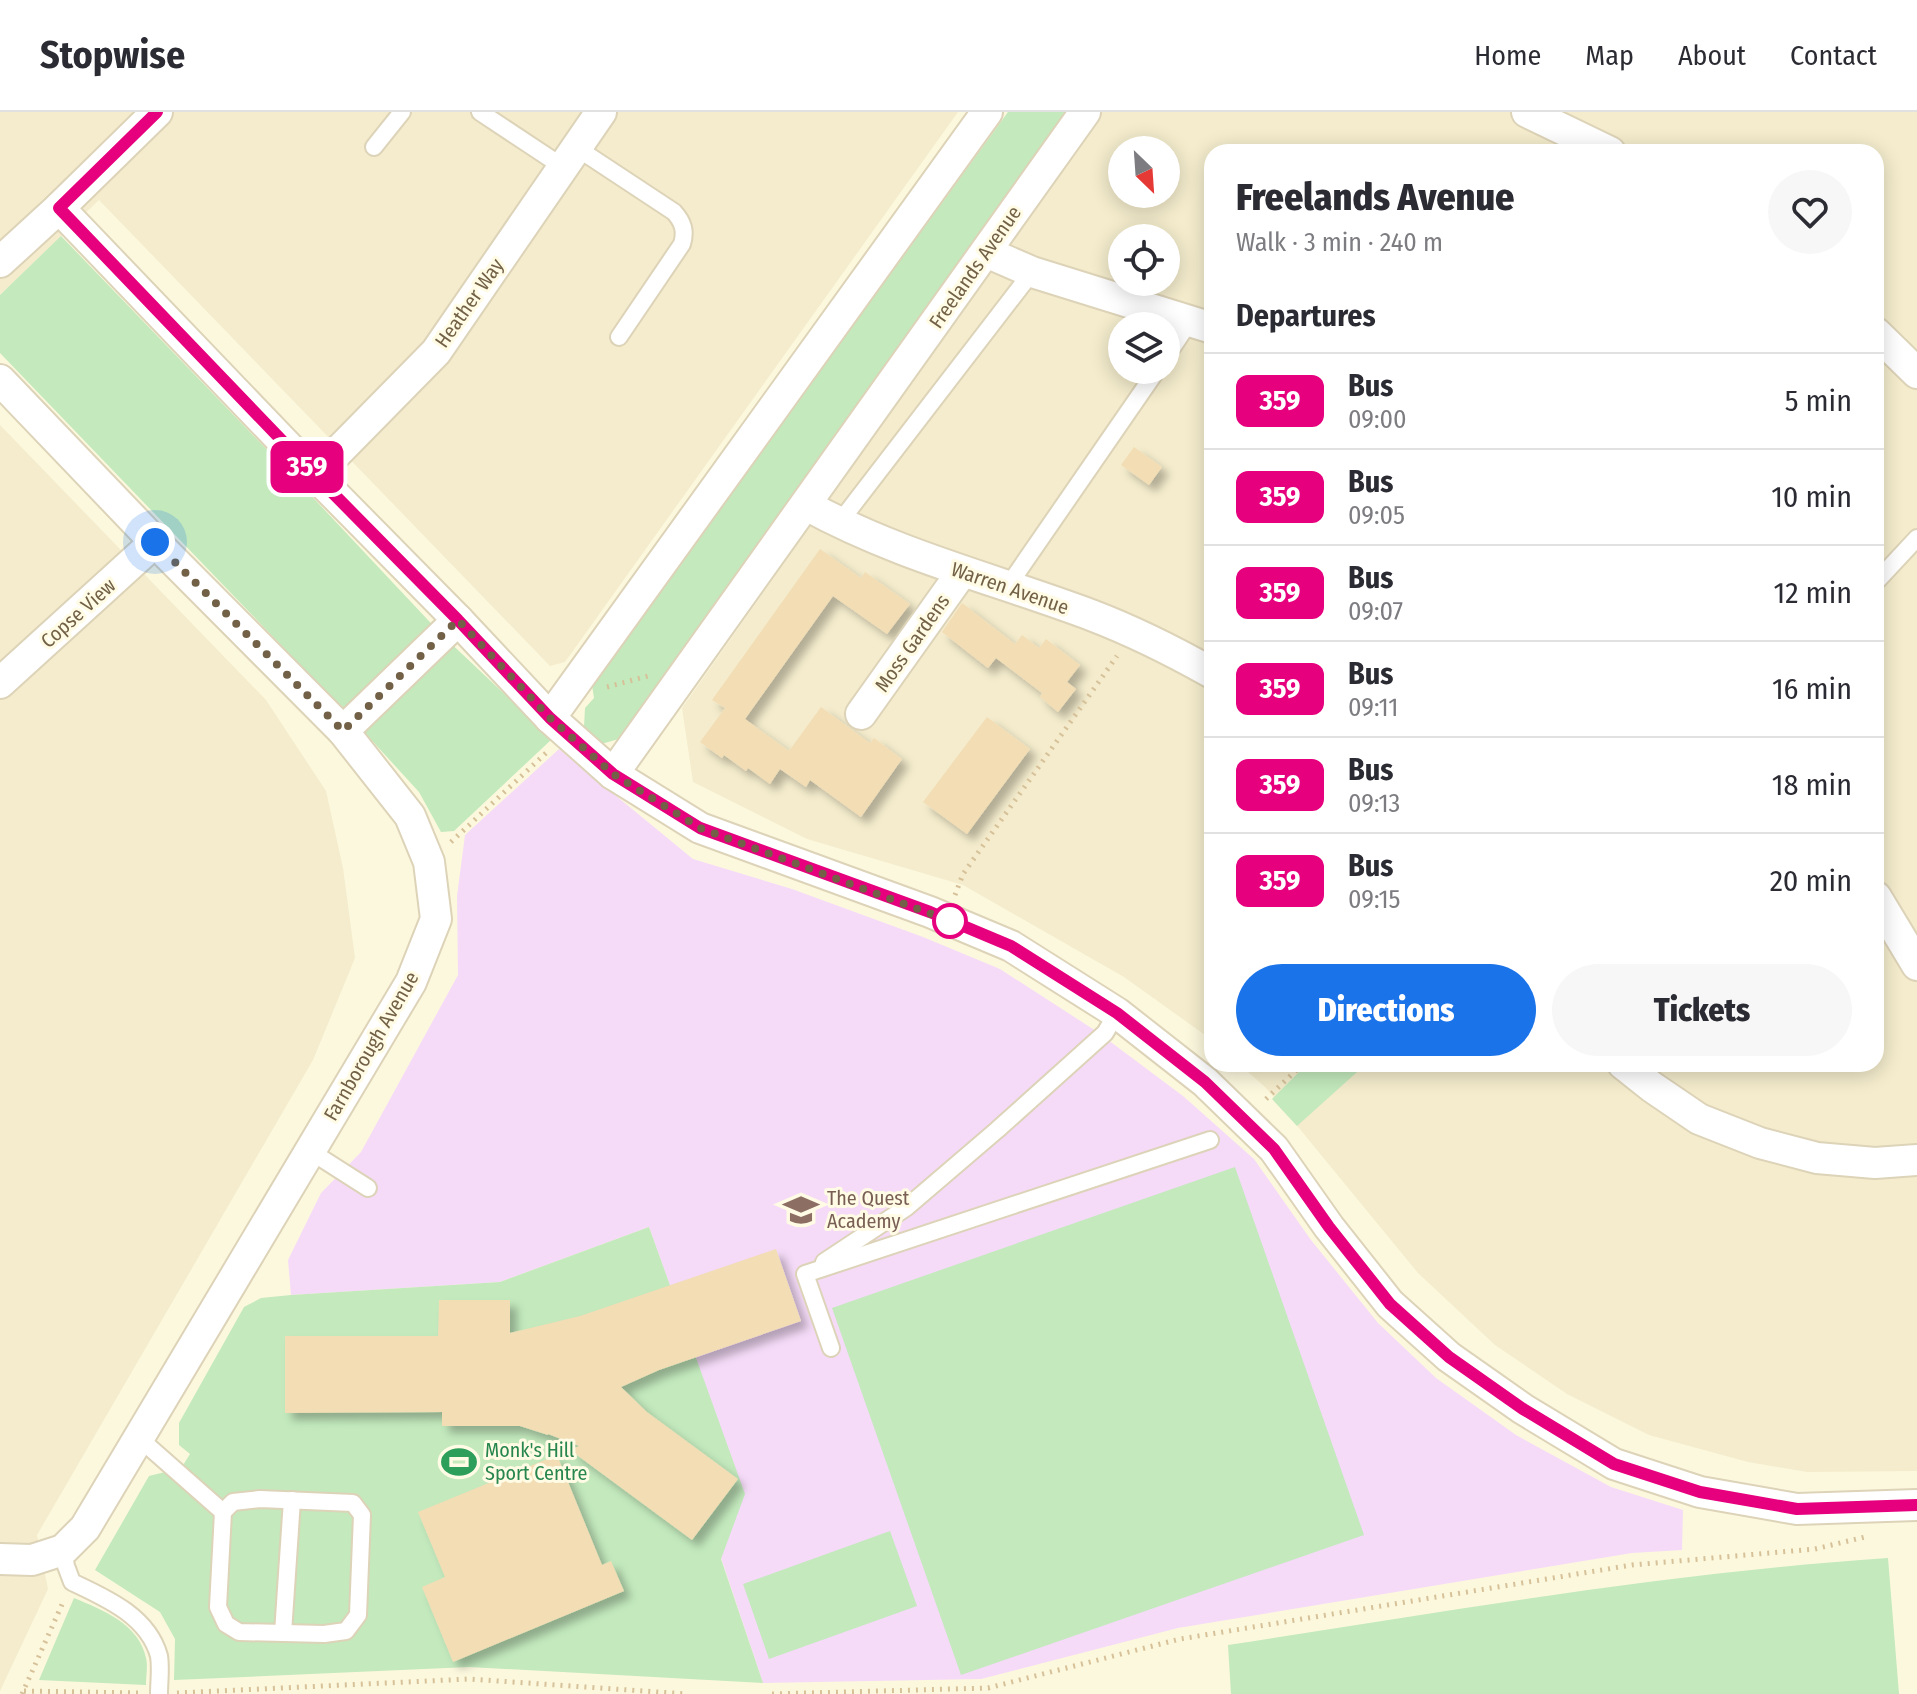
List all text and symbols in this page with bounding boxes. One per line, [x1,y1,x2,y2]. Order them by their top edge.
text: Stopwise [40,32,185,78]
text: Home [1474,39,1541,72]
text: Map [1585,39,1634,72]
text: About [1678,39,1746,72]
text: Contact [1790,39,1877,72]
north arrow [1108,136,1180,208]
map controls [1108,136,1180,384]
button: heart [1768,170,1852,254]
text: Freelands Avenue [1236,174,1515,220]
street label: Freelands Avenue [924,201,1026,333]
button: locate [1108,224,1180,296]
text: Walk · 3 min · 240 m [1236,227,1443,258]
street label: Heather Way [430,254,508,352]
text: Departures [1236,298,1376,334]
button: layers [1108,312,1180,384]
text: Bus [1348,368,1393,404]
text: 5 min [1785,383,1852,419]
text: 359 [1259,384,1301,417]
text: 09:00 [1348,404,1407,435]
line badge: 359 [261,441,353,493]
text: 359 [286,450,328,483]
text: Bus [1348,464,1393,500]
text: 10 min [1771,479,1852,515]
text: 359 [1259,480,1301,513]
text: 09:05 [1348,500,1405,531]
your location [135,522,175,562]
street label: Warren Avenue [948,557,1072,619]
text: Bus [1348,560,1393,596]
street label: Copse View [36,573,120,653]
text: 12 min [1774,575,1852,611]
text: 359 [1259,576,1301,609]
street label: Moss Gardens [870,590,954,696]
text: 09:07 [1348,596,1403,627]
text: Bus [1348,656,1393,692]
text: 16 min [1772,671,1852,707]
text: 359 [1259,672,1301,705]
text: 09:11 [1348,692,1398,723]
text: Bus [1348,752,1393,788]
text: 18 min [1772,767,1852,803]
text: 359 [1259,768,1301,801]
text: 09:13 [1348,788,1400,819]
text: Bus [1348,848,1393,884]
text: 20 min [1770,863,1852,899]
text: 359 [1259,864,1301,897]
text: 09:15 [1348,884,1401,915]
unlabelled marker [933,904,967,938]
button: Directions [1236,964,1536,1056]
button: Tickets [1552,964,1852,1056]
street label: Farnborough Avenue [319,967,423,1125]
place label: The Quest Academy [827,1186,910,1233]
school or university icon: The Quest Academy [782,1191,820,1229]
place label: Monk's Hill Sport Centre [485,1438,587,1485]
sports icon: Monk's Hill Sport Centre [440,1443,478,1481]

